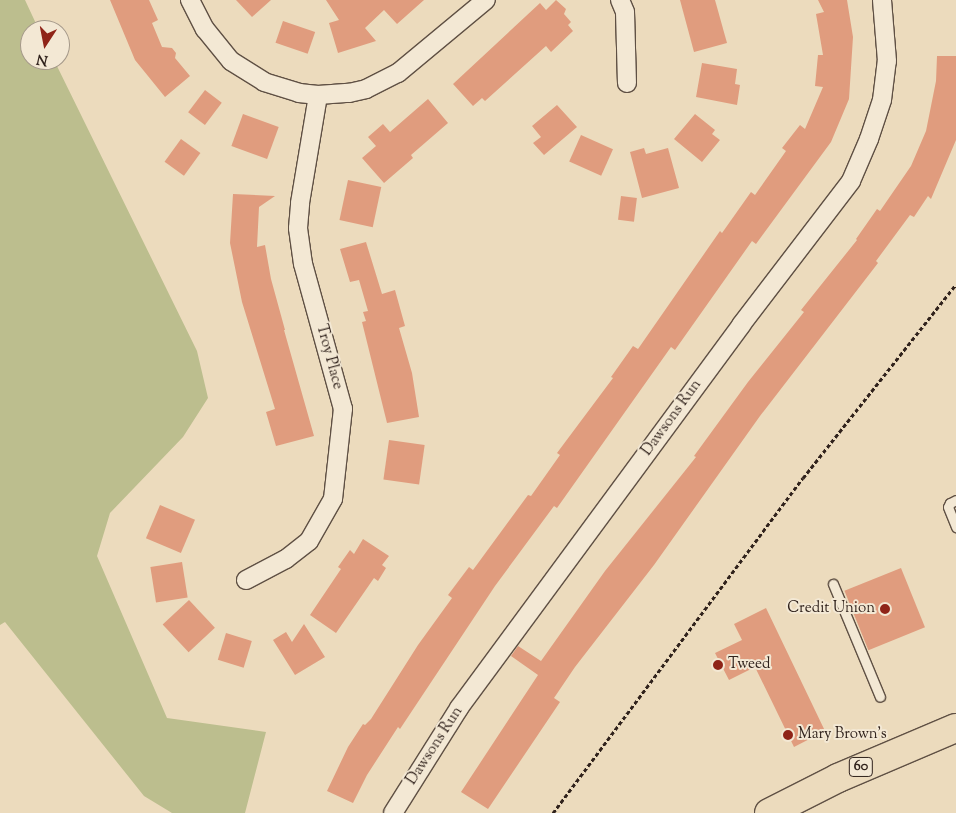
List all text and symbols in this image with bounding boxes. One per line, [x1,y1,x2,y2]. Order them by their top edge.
north arrow [20,20,70,70]
text: N [35,48,50,70]
street label: Troy Place [312,323,346,391]
street label: Dawsons Run [638,376,706,460]
place label: Credit Union [787,600,875,618]
marker: Credit Union [879,603,891,615]
place label: Tweed [728,656,770,674]
marker: Tweed [712,659,724,671]
street label: Dawsons Run [403,703,467,789]
place label: Mary Brown's [798,726,887,744]
marker: Mary Brown's [782,729,794,741]
road number: 60 [848,756,874,779]

